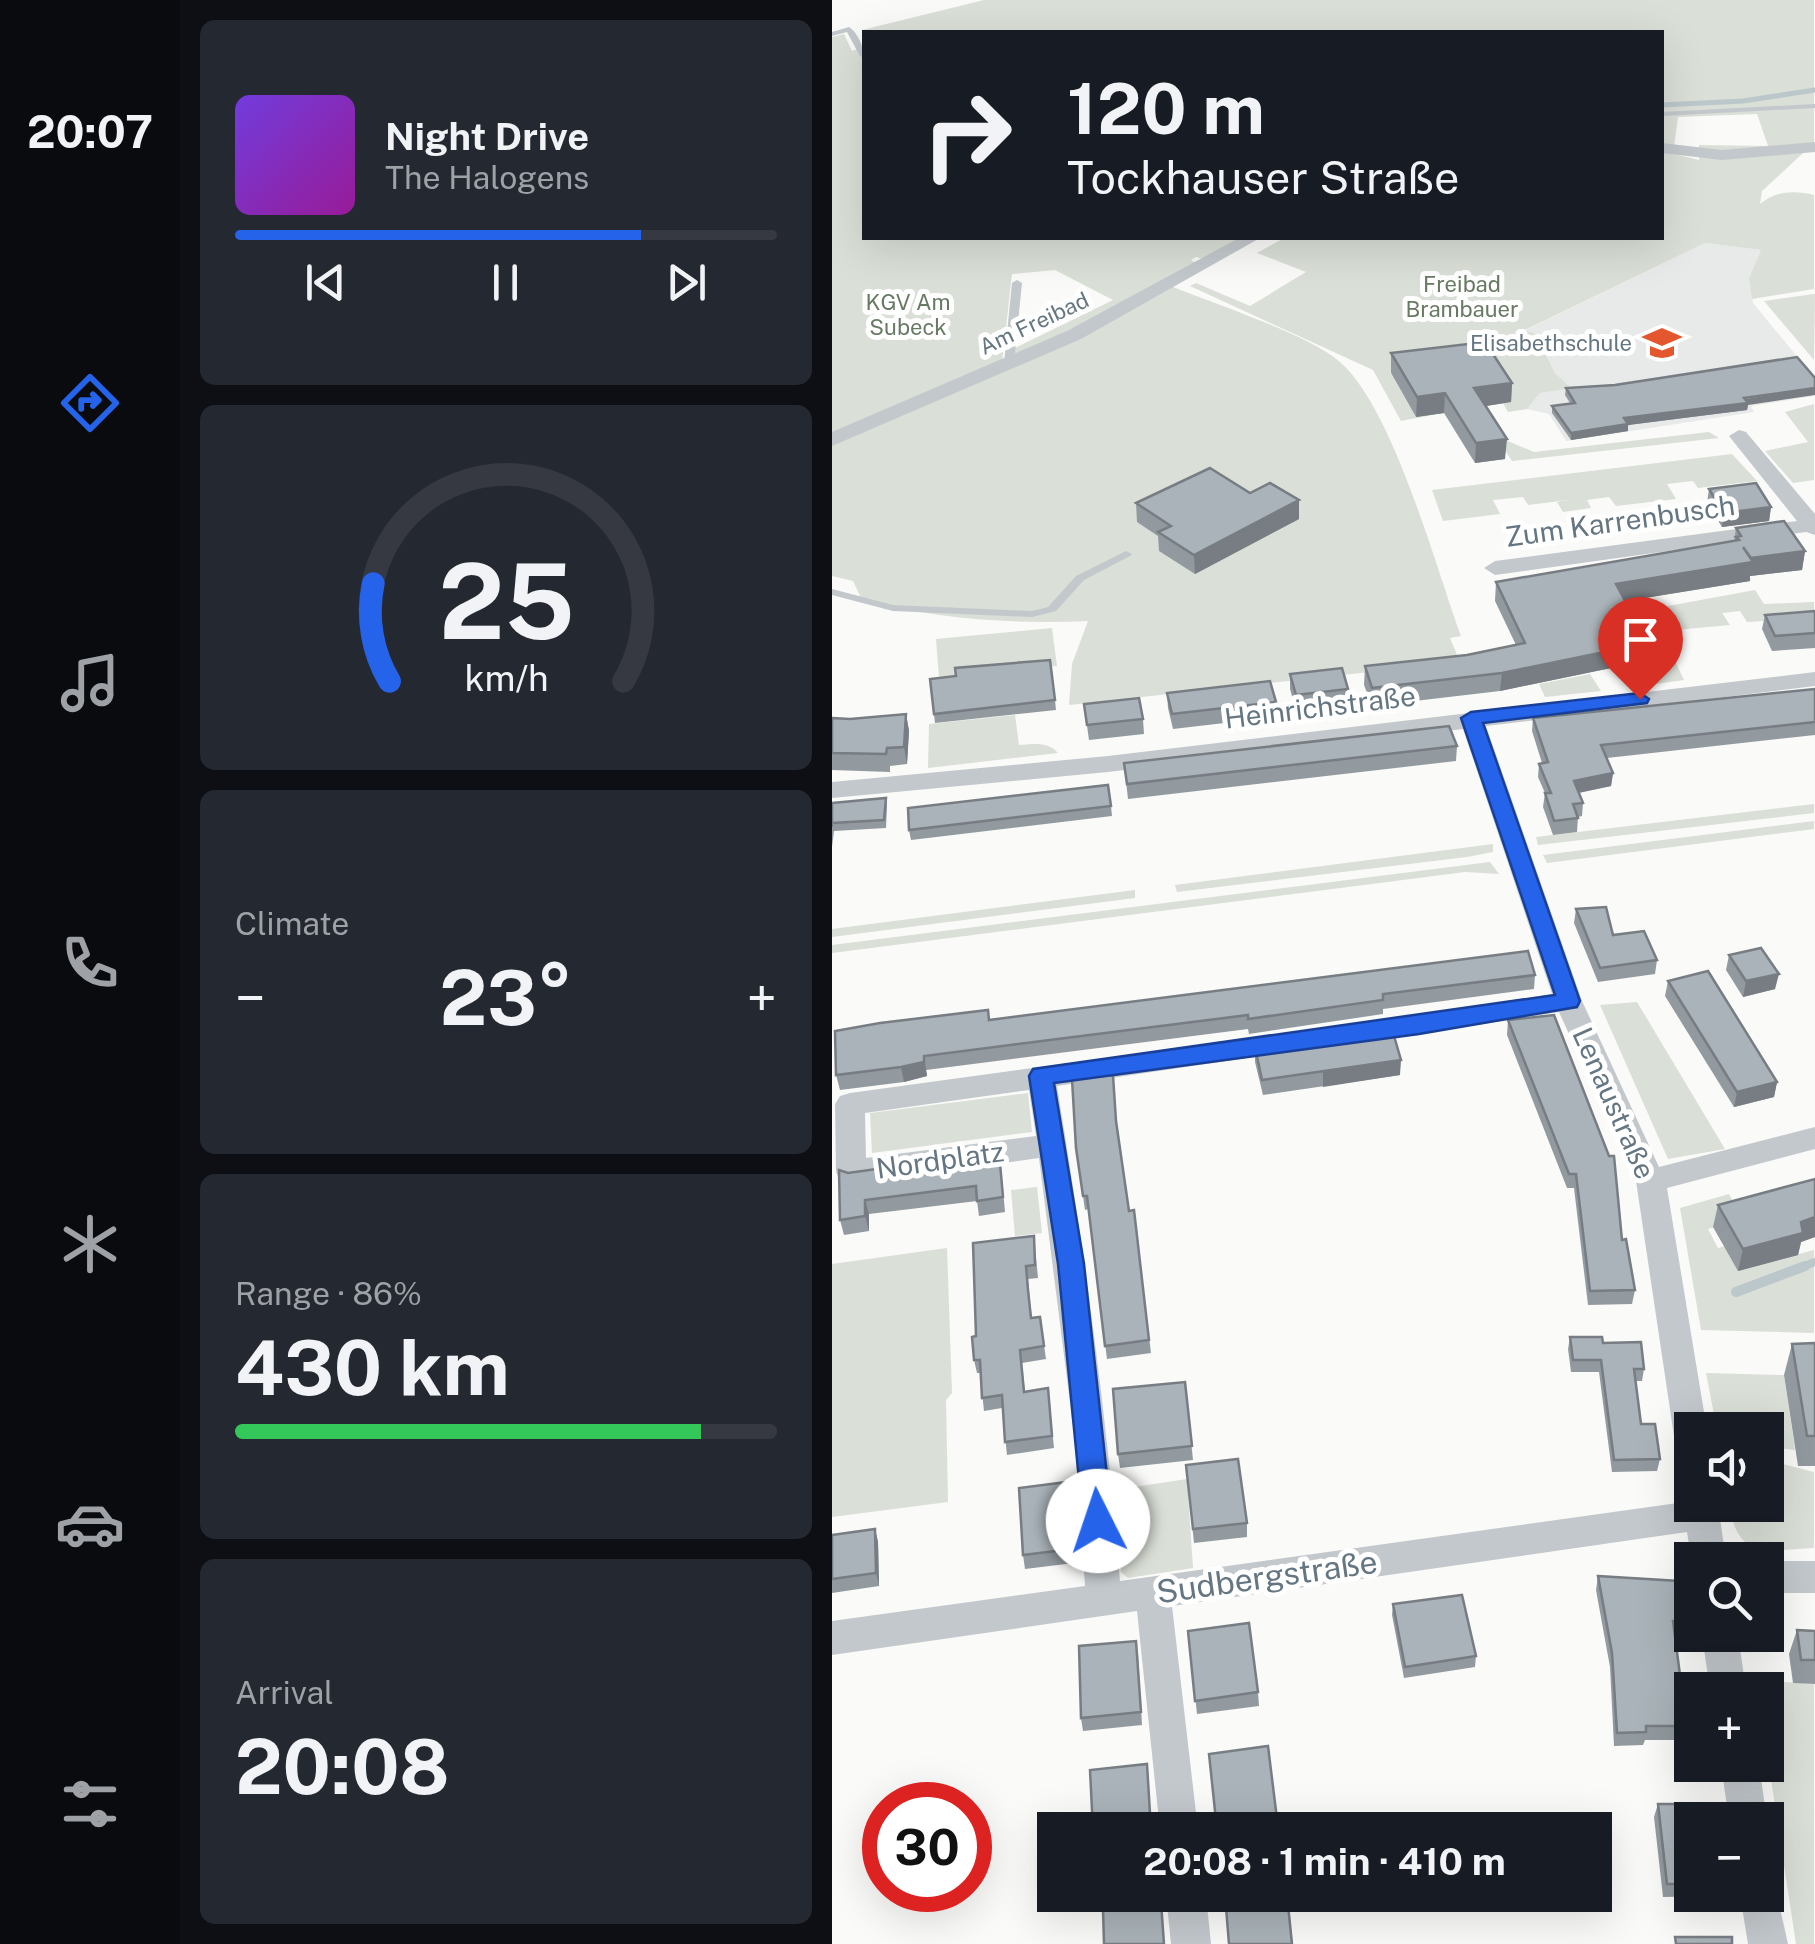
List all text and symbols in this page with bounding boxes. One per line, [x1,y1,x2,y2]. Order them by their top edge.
text: 120 m [1067,67,1265,150]
icon: right [902,70,1032,200]
text: 20:07 [27,105,153,158]
text: Night Drive [385,114,589,159]
text: Tockhauser Straße [1067,151,1460,204]
text: The Halogens [385,159,589,196]
icon: previous [298,255,353,310]
icon: pause [478,255,533,310]
icon: next [659,255,714,310]
park label: Freibad Brambauer [1405,271,1519,322]
street label: Am Freibad [975,286,1093,360]
park label: KGV Am Subeck [865,289,951,340]
school or university icon: Elisabethschule [1641,322,1683,364]
place label: Elisabethschule [1470,330,1632,356]
icon: directions [55,368,125,438]
street label: Zum Karrenbusch [1503,488,1737,553]
text: 25 [438,540,574,662]
pin [1598,597,1683,700]
icon: arrive [1613,612,1668,667]
icon: music [55,648,125,718]
text: km/h [464,657,548,699]
street label: Heinrichstraße [1222,678,1417,735]
text: Climate [235,905,349,942]
icon: phone [55,928,125,998]
text: 23° [439,954,573,1042]
text: − [235,966,266,1030]
text: + [747,966,777,1030]
street label: Lenaustraße [1566,1022,1663,1184]
street label: Nordplatz [874,1134,1006,1185]
icon: climate [55,1209,125,1279]
text: Range · 86% [235,1275,422,1312]
text: 430 km [235,1324,510,1412]
map controls [1674,1412,1784,1912]
button: sound [1674,1412,1784,1522]
position arrow [1046,1469,1150,1573]
icon: car [55,1489,125,1559]
button: search [1674,1542,1784,1652]
street label: Sudbergstraße [1154,1543,1380,1610]
button: + [1674,1672,1784,1782]
text: Arrival [235,1674,334,1711]
text: 20:08 [235,1723,450,1811]
icon: filters [55,1769,125,1839]
speed limit sign: 30 [862,1782,992,1912]
button: − [1674,1802,1784,1912]
text: 20:08 · 1 min · 410 m [1143,1839,1506,1884]

